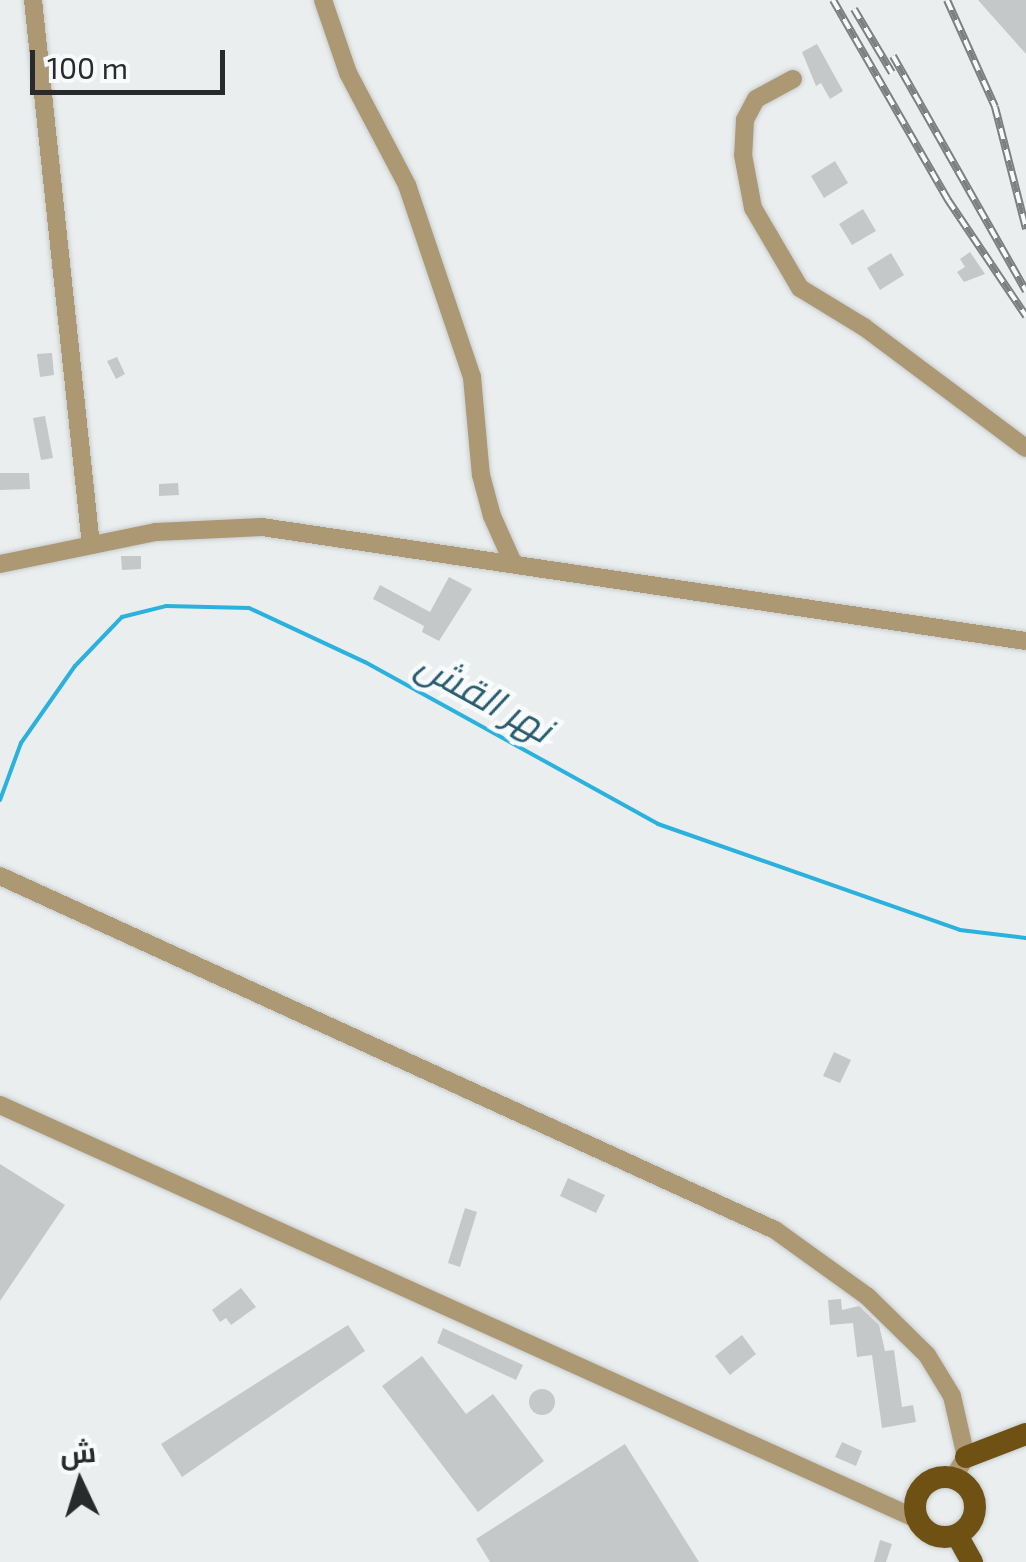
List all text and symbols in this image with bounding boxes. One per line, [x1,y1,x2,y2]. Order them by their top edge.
scale bar [35,30,230,92]
text: 100 m [47,49,128,85]
water label: نهر القش [409,640,561,752]
north arrow [30,1432,130,1532]
text: ش [59,1434,97,1470]

